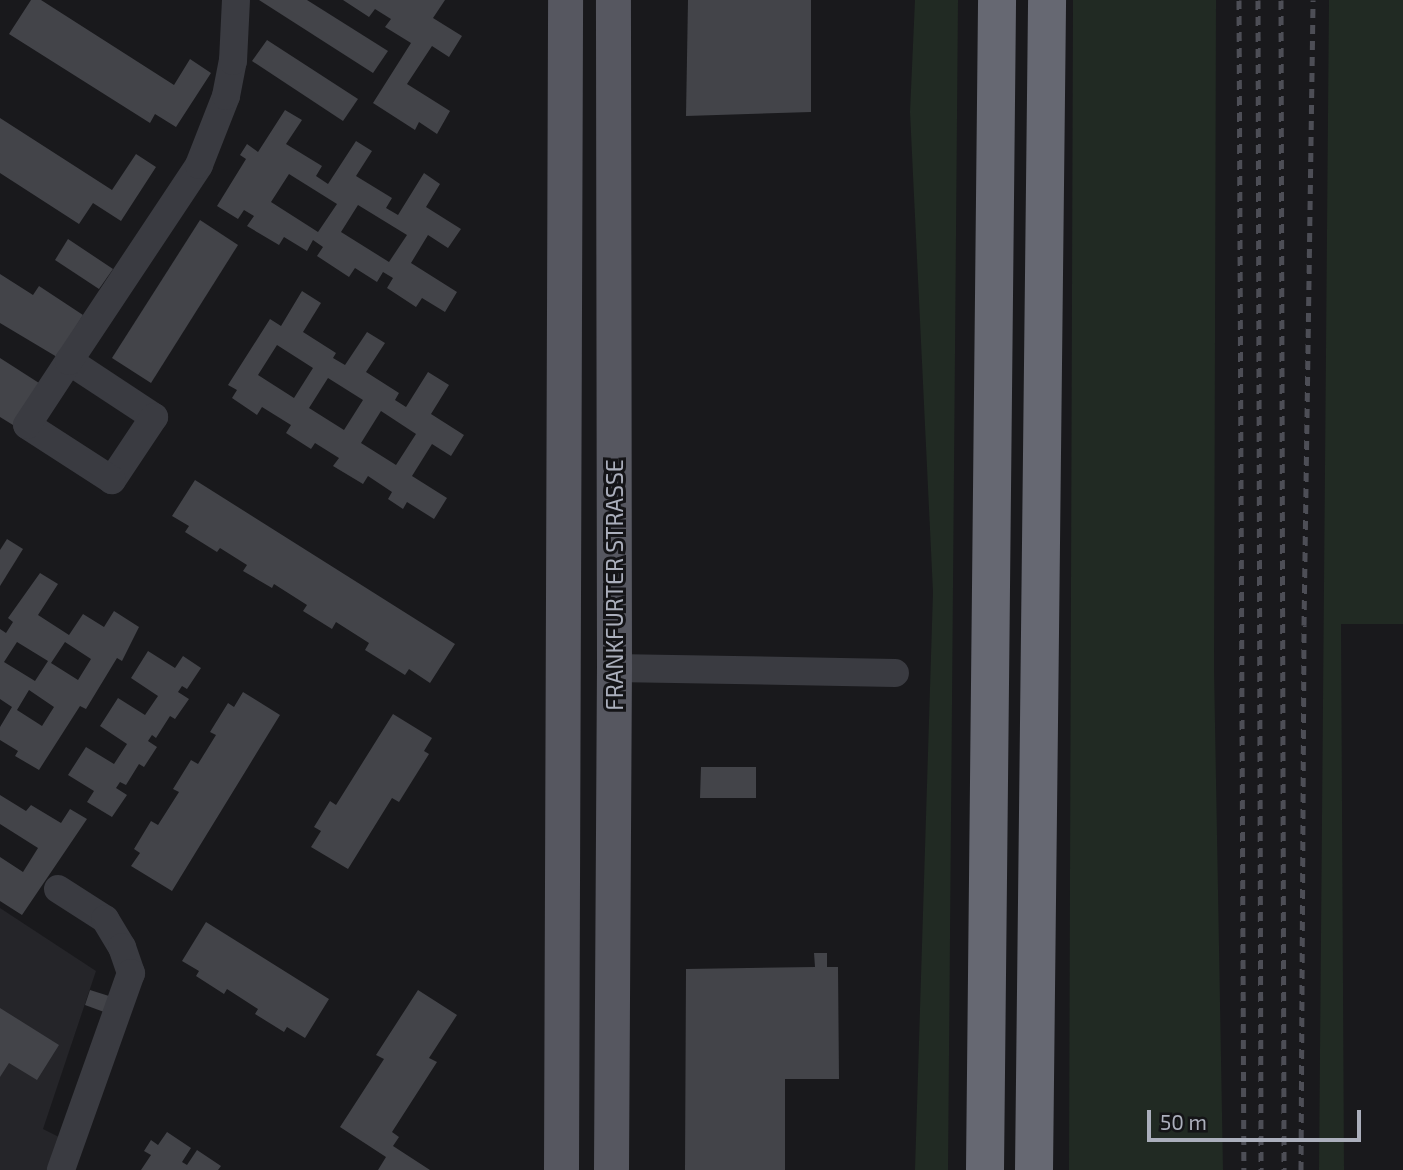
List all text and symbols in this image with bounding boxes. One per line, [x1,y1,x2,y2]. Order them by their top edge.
street label: FRANKFURTER STRASSE [600,459,628,711]
scale bar [1151,1096,1364,1140]
text: 50 m [1160,1109,1207,1134]

